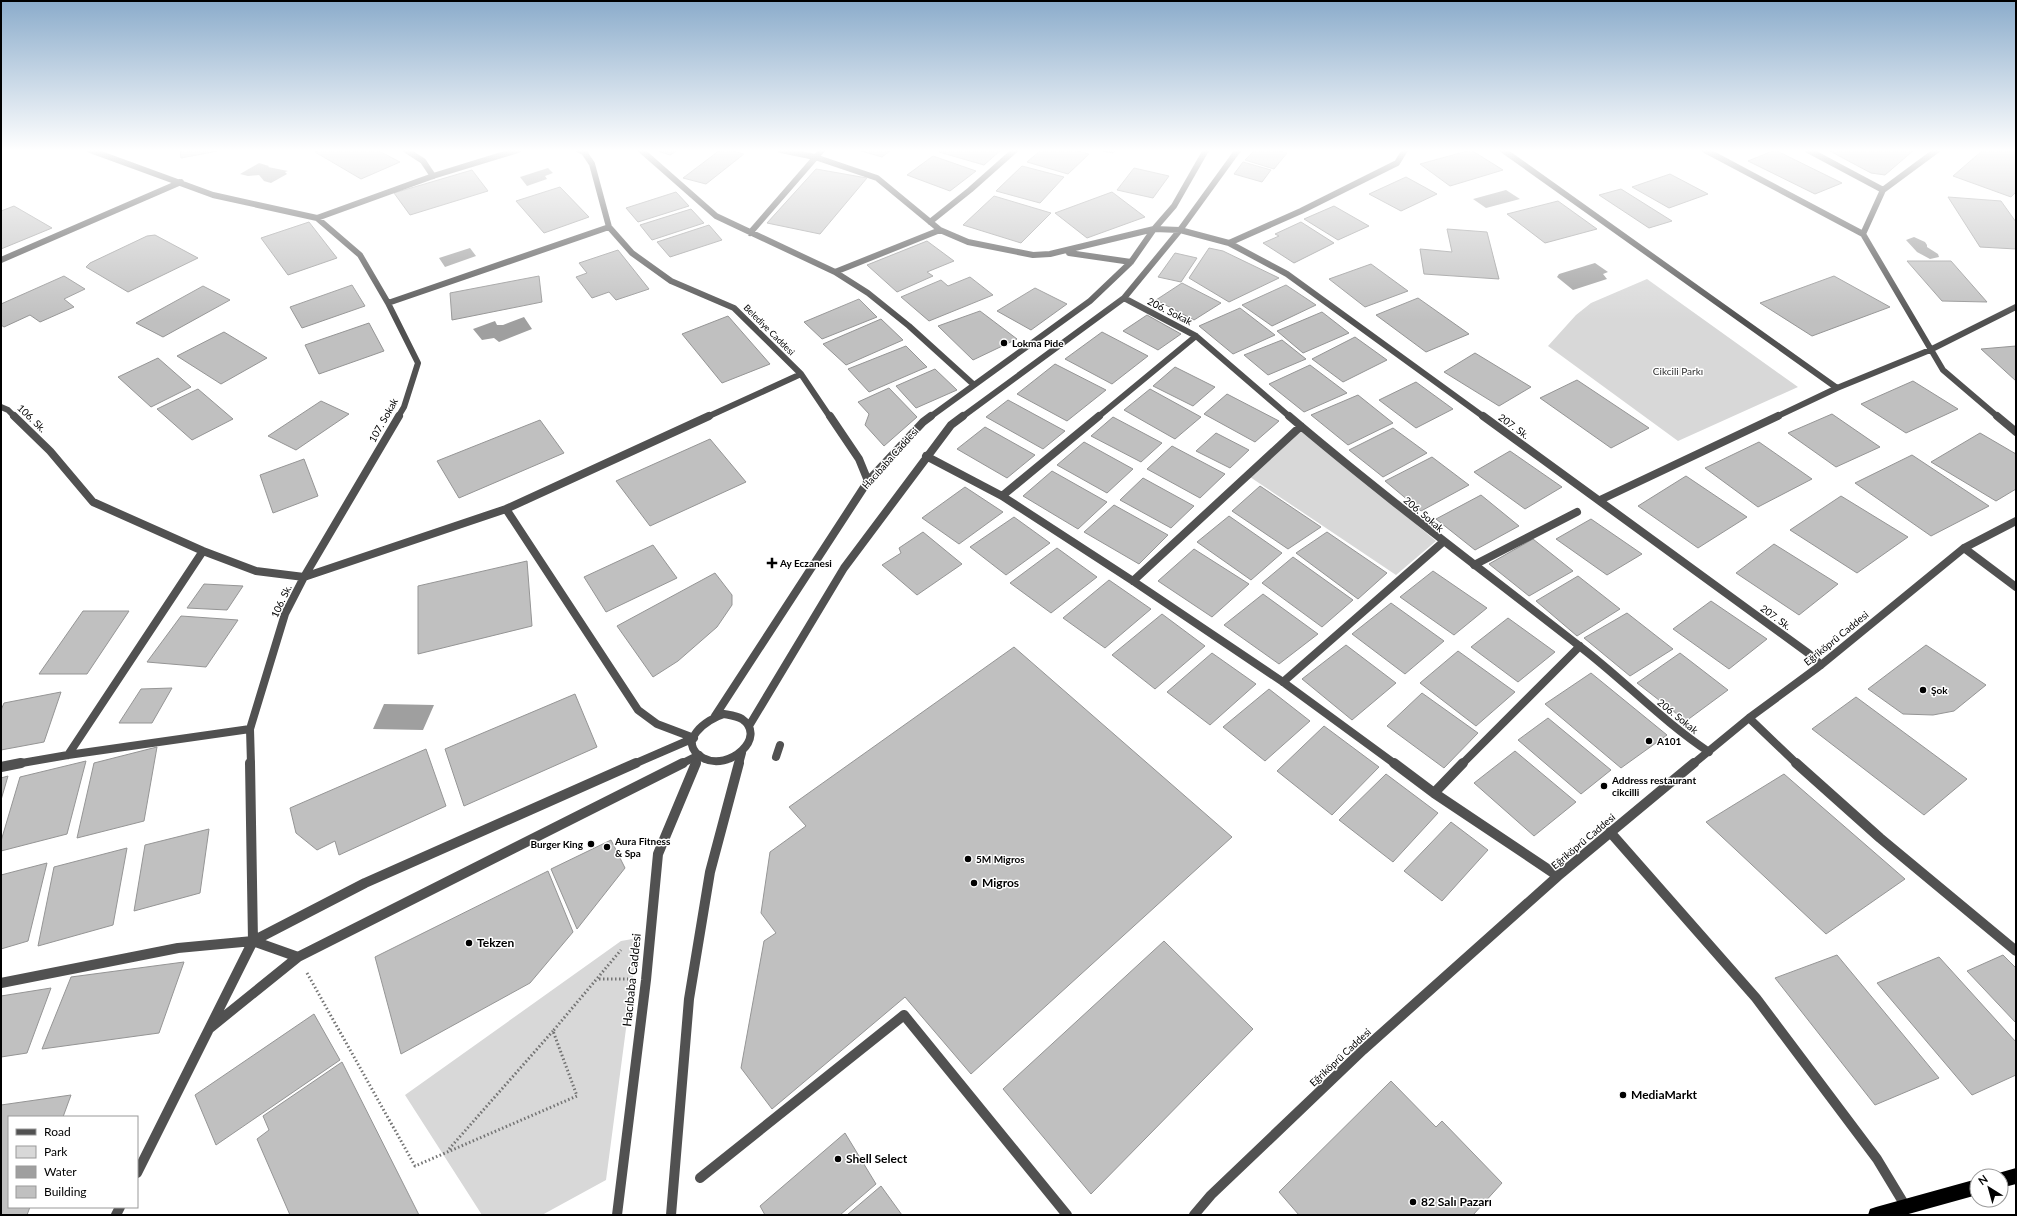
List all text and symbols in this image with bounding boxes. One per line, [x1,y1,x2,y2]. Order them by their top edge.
street label: 206. Sokak [1146,295,1195,328]
street label: Belediye Caddesi [742,302,797,357]
place label: Lokma Pide [1012,337,1064,349]
marker: Lokma Pide [999,338,1009,348]
park label: Cikcili Parkı [1653,365,1703,377]
street label: 107. Sokak [366,395,400,444]
street label: 106. Sk. [15,401,49,435]
street label: 207. Sk. [1496,411,1532,441]
street label: Hacıbaba Caddesi [859,425,921,491]
street label: 206. Sokak [1402,494,1447,535]
place label: Ay Eczanesi [779,557,832,569]
marker: Ay Eczanesi [767,558,777,568]
street label: 106. Sk. [268,583,294,619]
street label: 207. Sk. [1758,602,1794,632]
street label: Eğriköprü Caddesi [1801,608,1871,668]
place label: Şok [1931,684,1948,696]
marker: Şok [1918,685,1928,695]
street label: 206. Sokak [1655,696,1701,737]
place label: A101 [1656,735,1682,747]
marker: A101 [1644,736,1654,746]
place label: Address restaurant cikcilli [1611,774,1696,798]
marker: Address restaurant cikcilli [1599,781,1609,791]
street label: Eğriköprü Caddesi [1549,811,1617,871]
place label: Aura Fitness & Spa [614,835,671,859]
place label: Burger King [530,838,584,850]
marker: Burger King [586,839,596,849]
marker: Aura Fitness & Spa [602,842,612,852]
place label: 5M Migros [976,853,1025,865]
marker: 5M Migros [963,854,973,864]
place label: Migros [982,875,1019,890]
marker: Migros [969,878,979,888]
street label: Hacıbaba Caddesi [619,932,644,1027]
place label: Tekzen [477,935,514,950]
marker: Tekzen [464,938,474,948]
street label: Eğriköprü Caddesi [1307,1025,1373,1089]
place label: MediaMarkt [1631,1087,1698,1102]
marker: MediaMarkt [1618,1090,1628,1100]
legend [8,1116,138,1208]
text: Road [44,1124,71,1139]
text: Park [44,1144,68,1159]
place label: Shell Select [846,1151,908,1166]
marker: Shell Select [833,1154,843,1164]
text: Water [44,1164,77,1179]
north arrow [1969,1168,2009,1208]
text: N [1975,1172,1990,1187]
text: Building [44,1184,87,1199]
place label: 82 Salı Pazarı [1421,1194,1492,1209]
marker: 82 Salı Pazarı [1408,1197,1418,1207]

